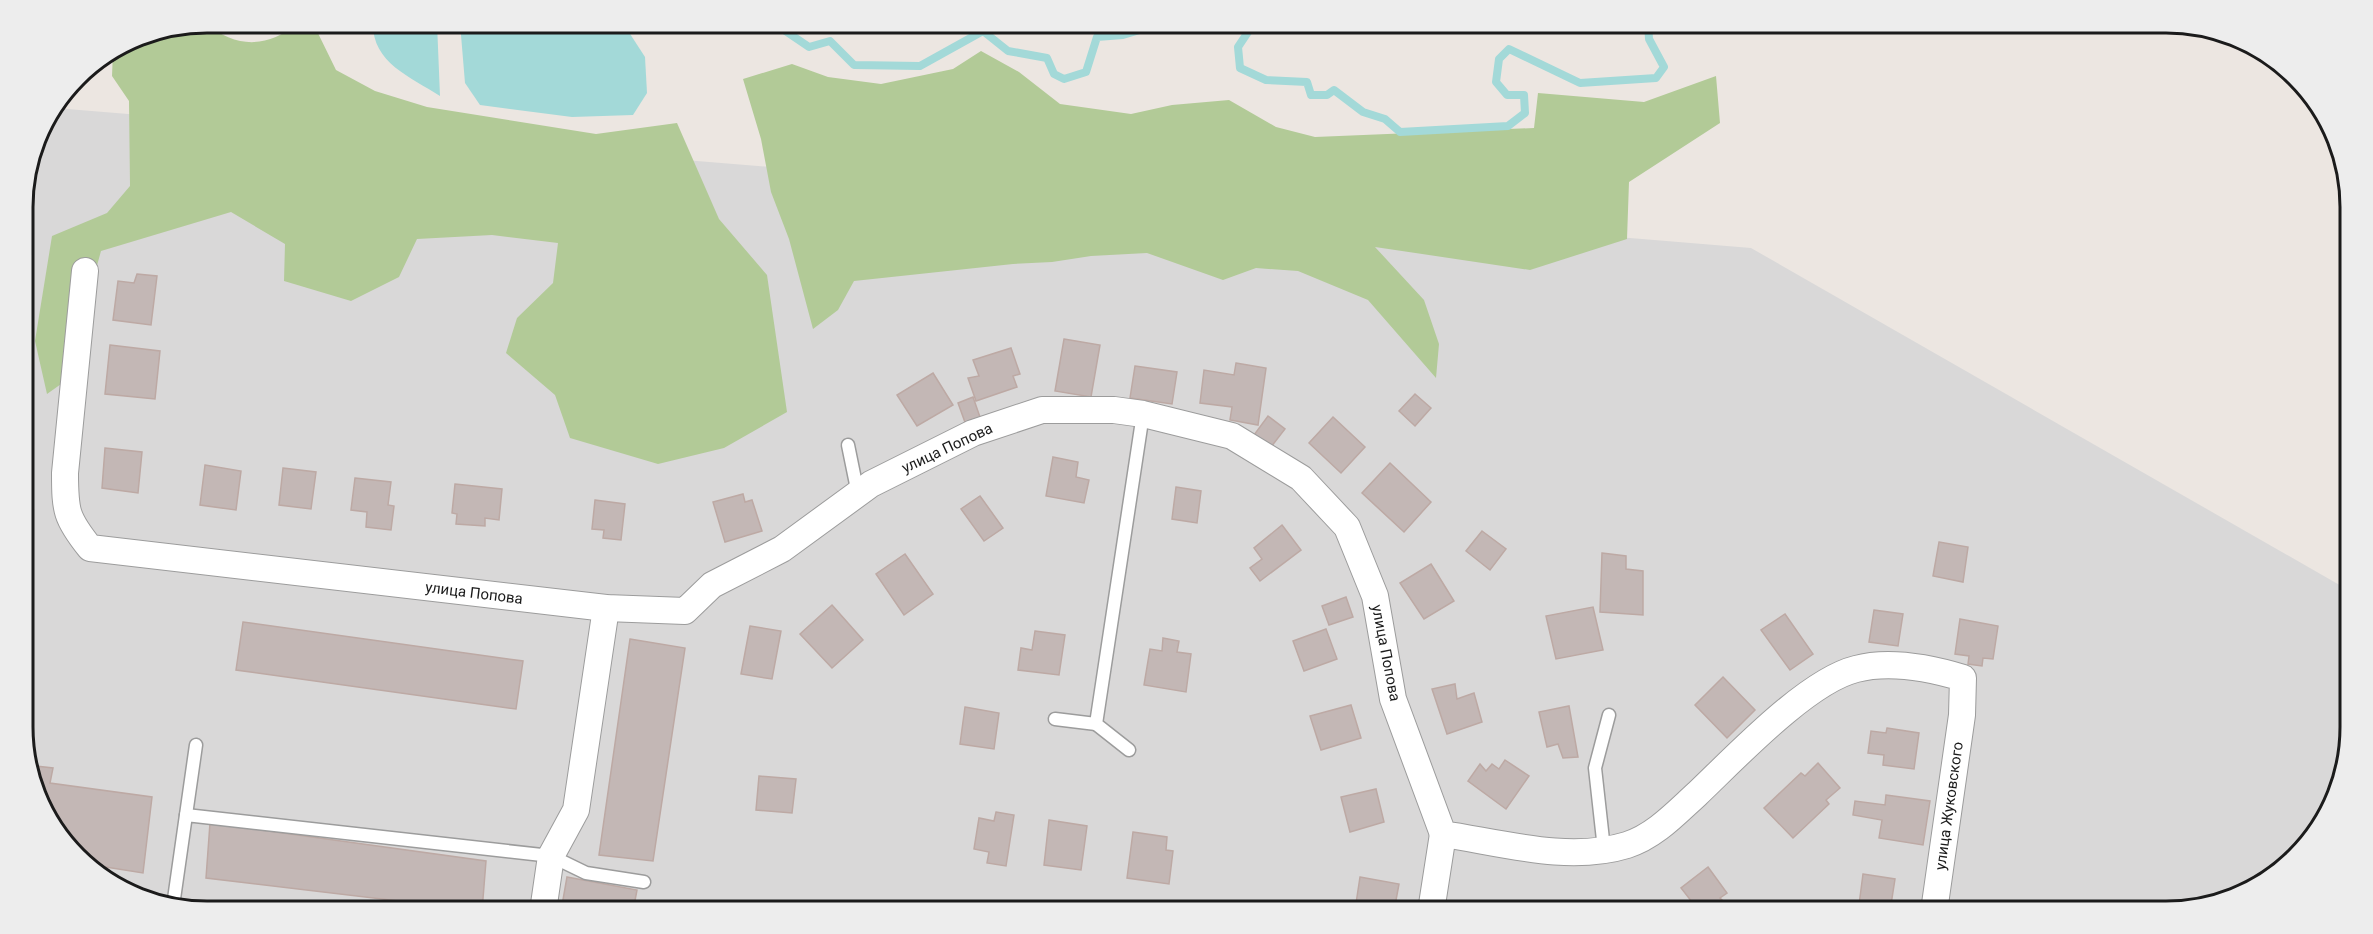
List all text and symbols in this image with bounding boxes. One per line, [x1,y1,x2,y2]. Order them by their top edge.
street label: улица Попова [899,419,995,477]
street label: улица Попова [424,578,524,608]
street label: улица Попова [1368,603,1404,703]
street label: улица Жуковского [1931,741,1967,871]

